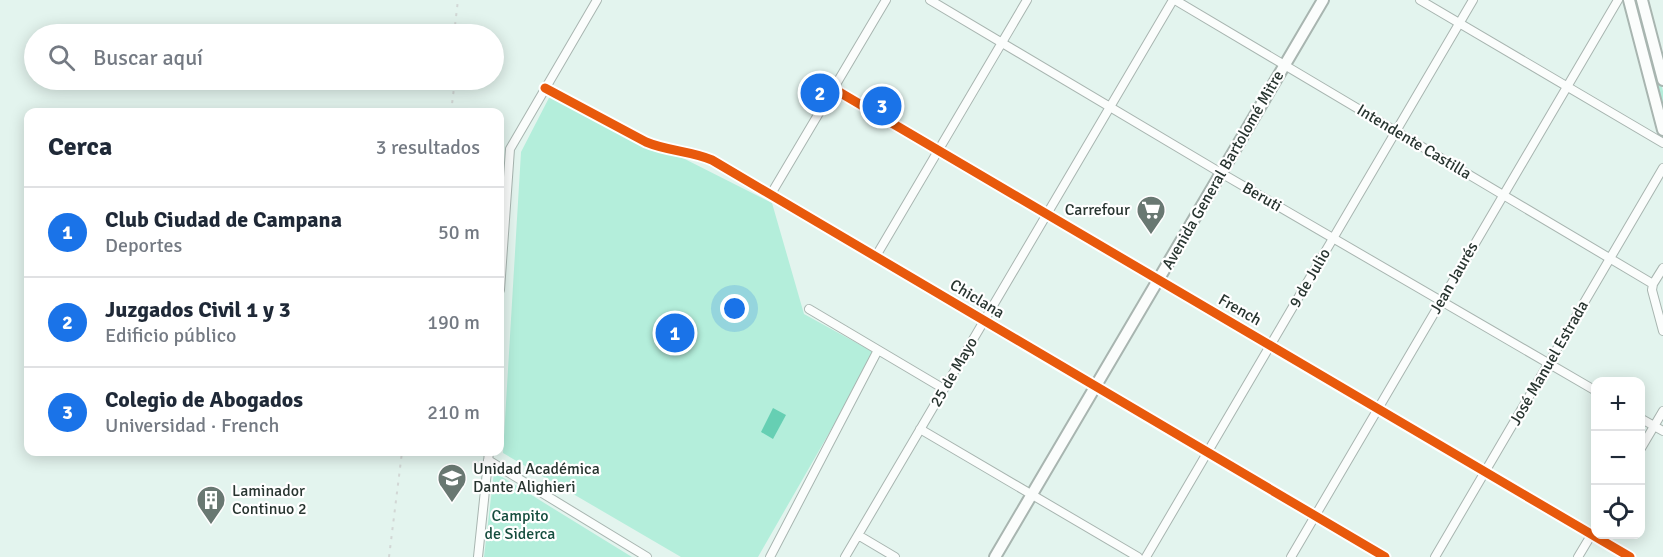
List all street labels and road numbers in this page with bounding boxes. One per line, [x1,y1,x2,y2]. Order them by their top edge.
street label: Avenida General Bartolomé Mitre [1158,67,1288,273]
street label: Intendente Castilla [1353,100,1475,184]
street label: Beruti [1239,178,1285,216]
street label: Jean Jaurés [1425,238,1483,318]
street label: 9 de Julio [1285,245,1335,311]
street label: Chiclana [946,275,1008,323]
street label: French [1215,290,1265,330]
street label: José Manuel Estrada [1505,297,1593,429]
street label: 25 de Mayo [926,334,982,410]

